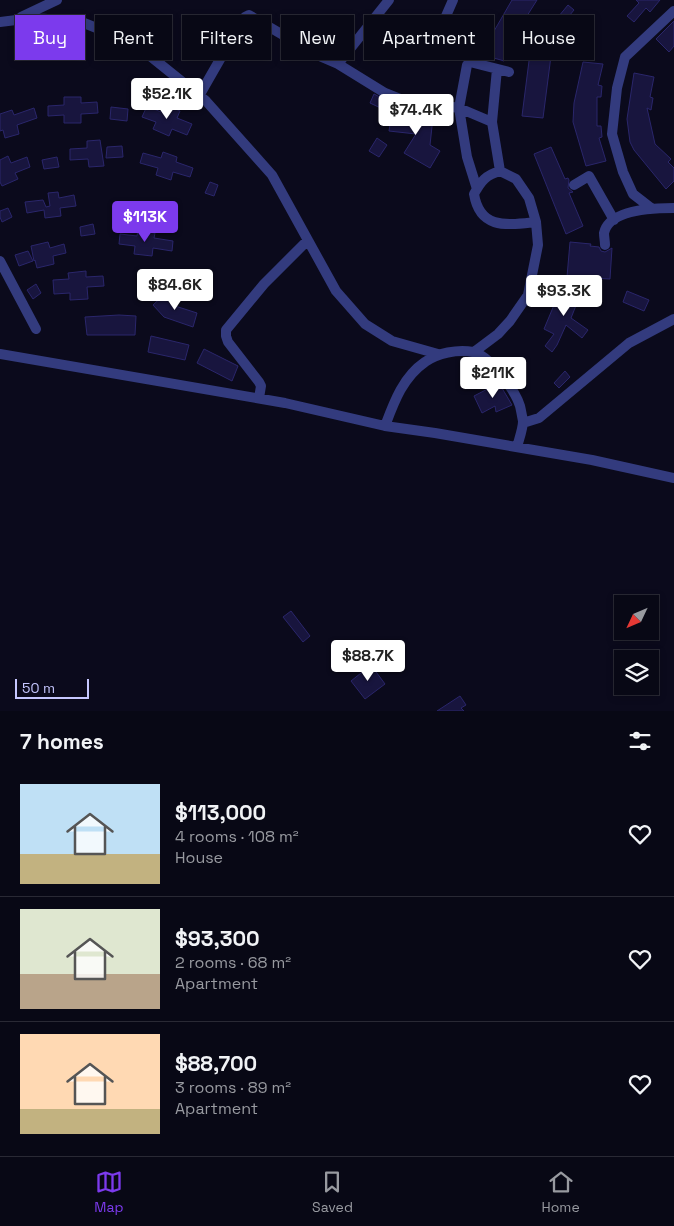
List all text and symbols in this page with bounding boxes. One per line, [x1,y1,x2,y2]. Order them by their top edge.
chip: Buy [15,15,85,60]
chip: Rent [95,15,172,60]
chip: Filters [182,15,271,60]
chip: New [281,15,354,60]
chip: Apartment [364,15,494,60]
chip: House [504,15,594,60]
pin: $52.1K [126,78,208,120]
text: $52.1K [142,83,192,104]
pin: $74.4K [375,94,457,136]
text: $74.4K [390,99,442,120]
pin: $113K [110,200,180,243]
text: $113K [123,206,167,227]
pin: $84.6K [134,268,216,311]
text: $84.6K [148,274,202,295]
pin: $93.3K [523,274,605,317]
text: $93.3K [537,280,591,301]
pin: $211K [458,356,528,399]
text: $211K [471,362,515,383]
north arrow [614,595,659,640]
map controls [614,595,659,695]
pin: $88.7K [327,640,409,682]
text: $88.7K [342,645,394,666]
button: layers [614,650,659,695]
scale bar [15,676,89,699]
text: 50 m [22,679,55,697]
icon: filters [626,727,654,755]
text: 7 homes [20,728,104,755]
text: $113,000 [175,799,266,826]
icon: home [60,804,120,864]
icon: heart [626,820,654,848]
text: 4 rooms · 108 m² [175,826,299,847]
text: House [175,847,223,868]
text: $93,300 [175,925,260,952]
icon: home [60,929,120,989]
icon: heart [626,945,654,973]
text: 2 rooms · 68 m² [175,952,291,973]
text: Apartment [175,973,258,994]
text: $88,700 [175,1050,257,1077]
icon: home [60,1054,120,1114]
icon: heart [626,1070,654,1098]
text: 3 rooms · 89 m² [175,1077,291,1098]
text: Apartment [175,1098,258,1119]
tab: Map [94,1168,123,1216]
tab: Saved [312,1168,353,1216]
tab: Home [542,1168,580,1216]

